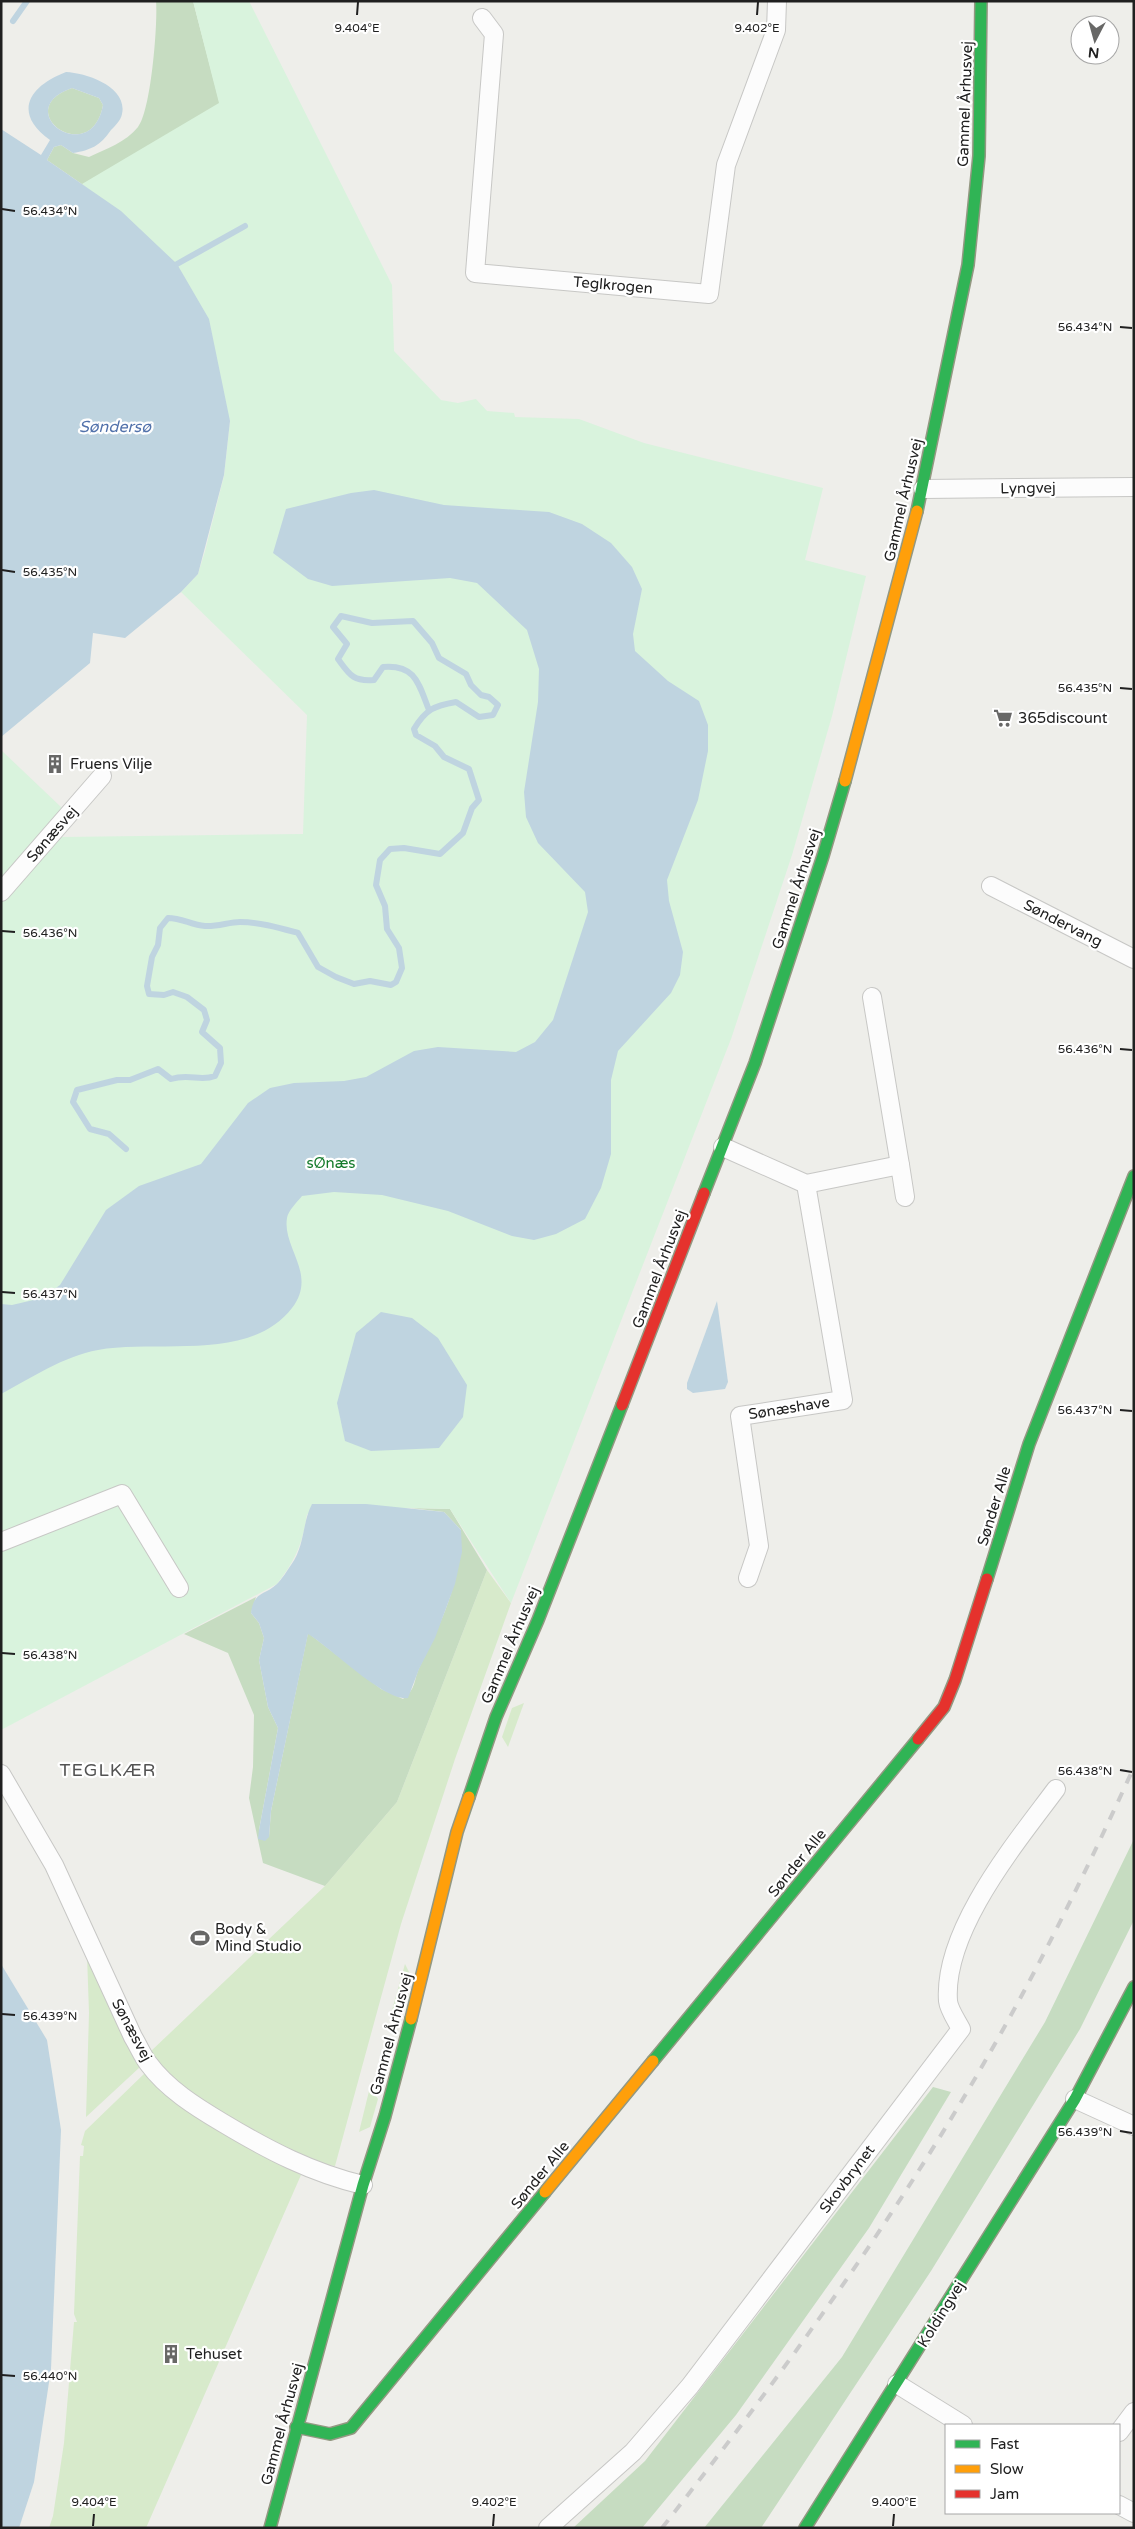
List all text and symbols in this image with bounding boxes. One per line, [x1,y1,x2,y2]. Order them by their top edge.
north arrow [1070,15,1120,65]
text: 9.404°E [334,21,380,35]
text: 9.402°E [734,21,780,35]
street label: Gammel Århusvej [954,41,976,167]
text: N [1087,43,1100,61]
text: 56.434°N [23,204,77,218]
street label: Teglkrogen [572,273,654,297]
text: 56.434°N [1058,320,1112,334]
water label: Søndersø [79,417,152,437]
street label: Gammel Århusvej [880,437,926,563]
street label: Lyngvej [1000,479,1056,497]
text: 56.435°N [23,565,77,579]
text: 56.435°N [1058,681,1112,695]
supermarket icon: 365discount [992,707,1014,729]
place label: 365discount [1018,709,1108,727]
building icon: Fruens Vilje [44,753,66,775]
place label: Fruens Vilje [70,755,152,773]
street label: Sønæsvej [23,802,81,866]
street label: Gammel Århusvej [768,826,824,952]
street label: Søndervang [1021,895,1105,951]
text: 56.436°N [23,926,77,940]
text: 56.436°N [1058,1042,1112,1056]
park label: sØnæs [306,1154,356,1172]
street label: Gammel Århusvej [628,1207,690,1331]
text: 56.437°N [23,1287,77,1301]
street label: Sønæshave [747,1393,831,1423]
text: 56.437°N [1058,1403,1112,1417]
street label: Sønder Alle [973,1464,1015,1548]
street label: Gammel Århusvej [477,1584,543,1706]
text: 56.438°N [23,1648,77,1662]
district label: TEGLKÆR [60,1759,156,1781]
text: 56.438°N [1058,1764,1112,1778]
street label: Sønder Alle [764,1825,830,1901]
place label: Body & Mind Studio [215,1920,302,1955]
sports icon: Body & Mind Studio [189,1927,211,1949]
street label: Gammel Århusvej [366,1971,416,2097]
street label: Sønæsvej [108,1996,156,2064]
text: 56.439°N [23,2009,77,2023]
text: 56.439°N [1058,2125,1112,2139]
street label: Sønder Alle [507,2137,573,2213]
street label: Skovbrynet [816,2141,879,2217]
street label: Koldingvej [914,2277,968,2351]
building icon: Tehuset [160,2343,182,2365]
place label: Tehuset [186,2345,243,2363]
street label: Gammel Århusvej [257,2361,307,2487]
text: 56.440°N [23,2369,77,2383]
legend [945,2424,1120,2514]
text: Fast [990,2435,1020,2453]
text: Slow [990,2460,1024,2478]
text: Jam [990,2485,1019,2503]
text: 9.404°E [71,2495,117,2509]
text: 9.402°E [471,2495,517,2509]
text: 9.400°E [871,2495,917,2509]

